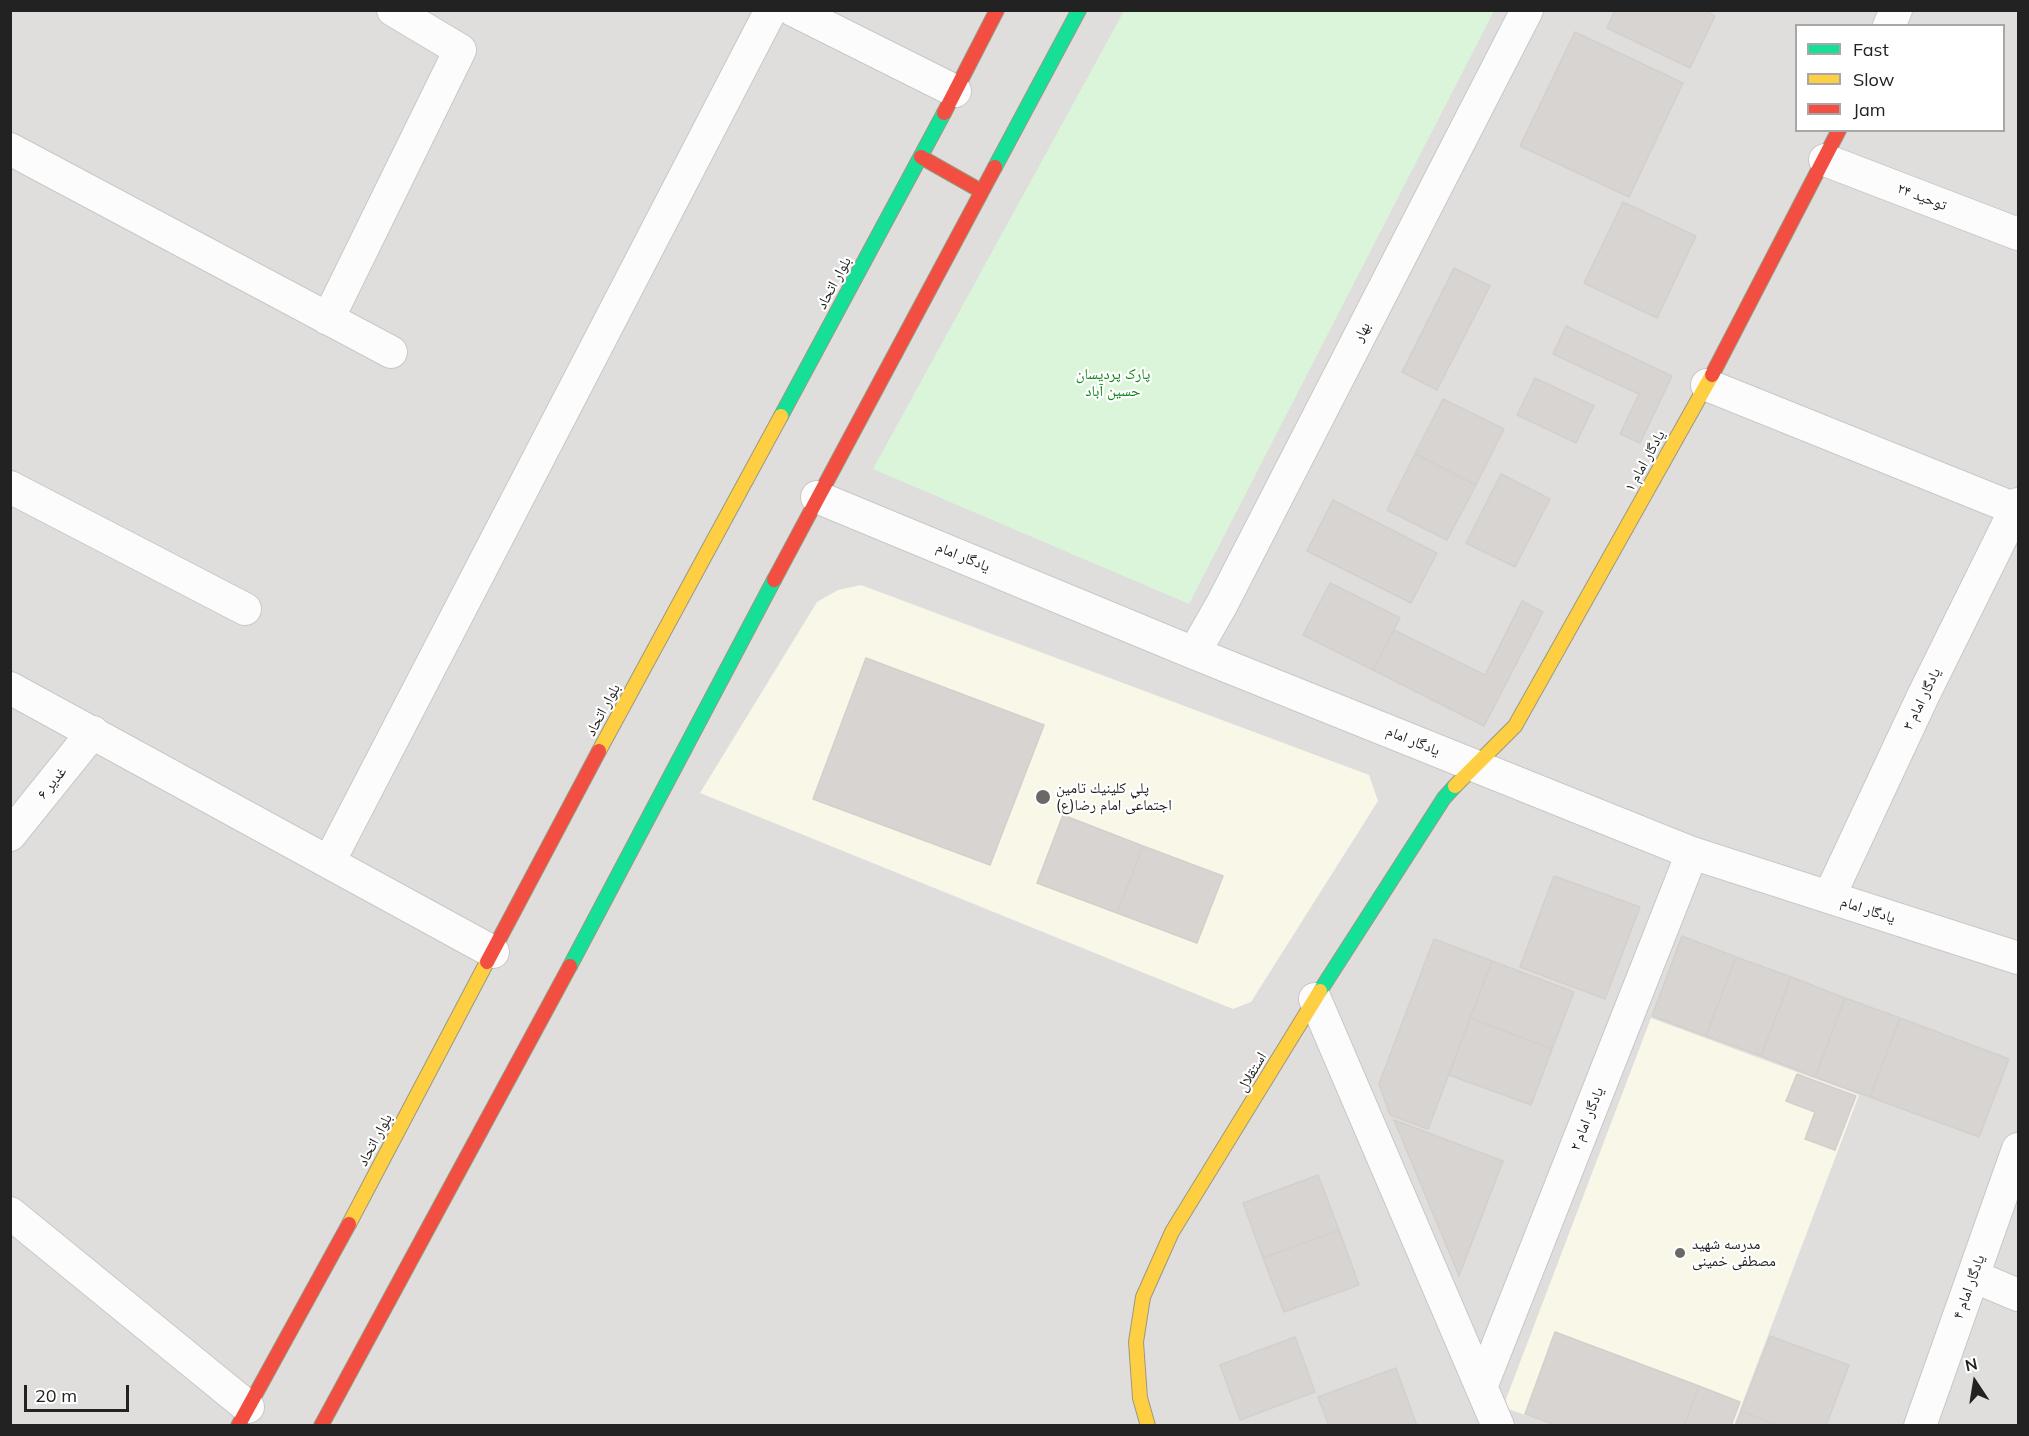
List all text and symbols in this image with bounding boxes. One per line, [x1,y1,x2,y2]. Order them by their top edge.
legend [1795,24,2005,132]
text: Fast [1853,38,1889,61]
text: Slow [1853,68,1894,91]
text: Jam [1853,98,1886,121]
street label: توحید ۲۴ [1895,179,1949,215]
street label: بلوار اتحاد [813,254,855,312]
street label: بهار [1350,319,1374,345]
park label: پارک پردیسان حسین آباد [1076,365,1150,400]
street label: یادگار امام ۱ [1621,427,1669,495]
street label: یادگار امام [933,538,993,576]
street label: یادگار امام ۳ [1899,665,1945,733]
street label: بلوار اتحاد [582,681,624,739]
street label: یادگار امام [1383,722,1443,760]
street label: غدیر ۶ [34,763,70,803]
place label: پلي كلينيك تامین اجتماعی امام رضا(ع) [1056,779,1172,814]
marker: پلي كلينيك تامین اجتماعی امام رضا(ع) [1034,788,1052,806]
street label: یادگار امام [1838,893,1898,927]
street label: استقلال [1233,1049,1271,1095]
street label: یادگار امام ۲ [1566,1085,1608,1153]
street label: بلوار اتحاد [354,1111,396,1169]
place label: مدرسه شهید مصطفی خمینی [1692,1235,1776,1270]
marker: مدرسه شهید مصطفی خمینی [1673,1246,1687,1260]
street label: یادگار امام ۴ [1949,1252,1989,1322]
north arrow [1945,1352,2005,1412]
text: N [1963,1353,1979,1375]
scale bar [27,1373,132,1411]
text: 20 m [35,1384,77,1407]

